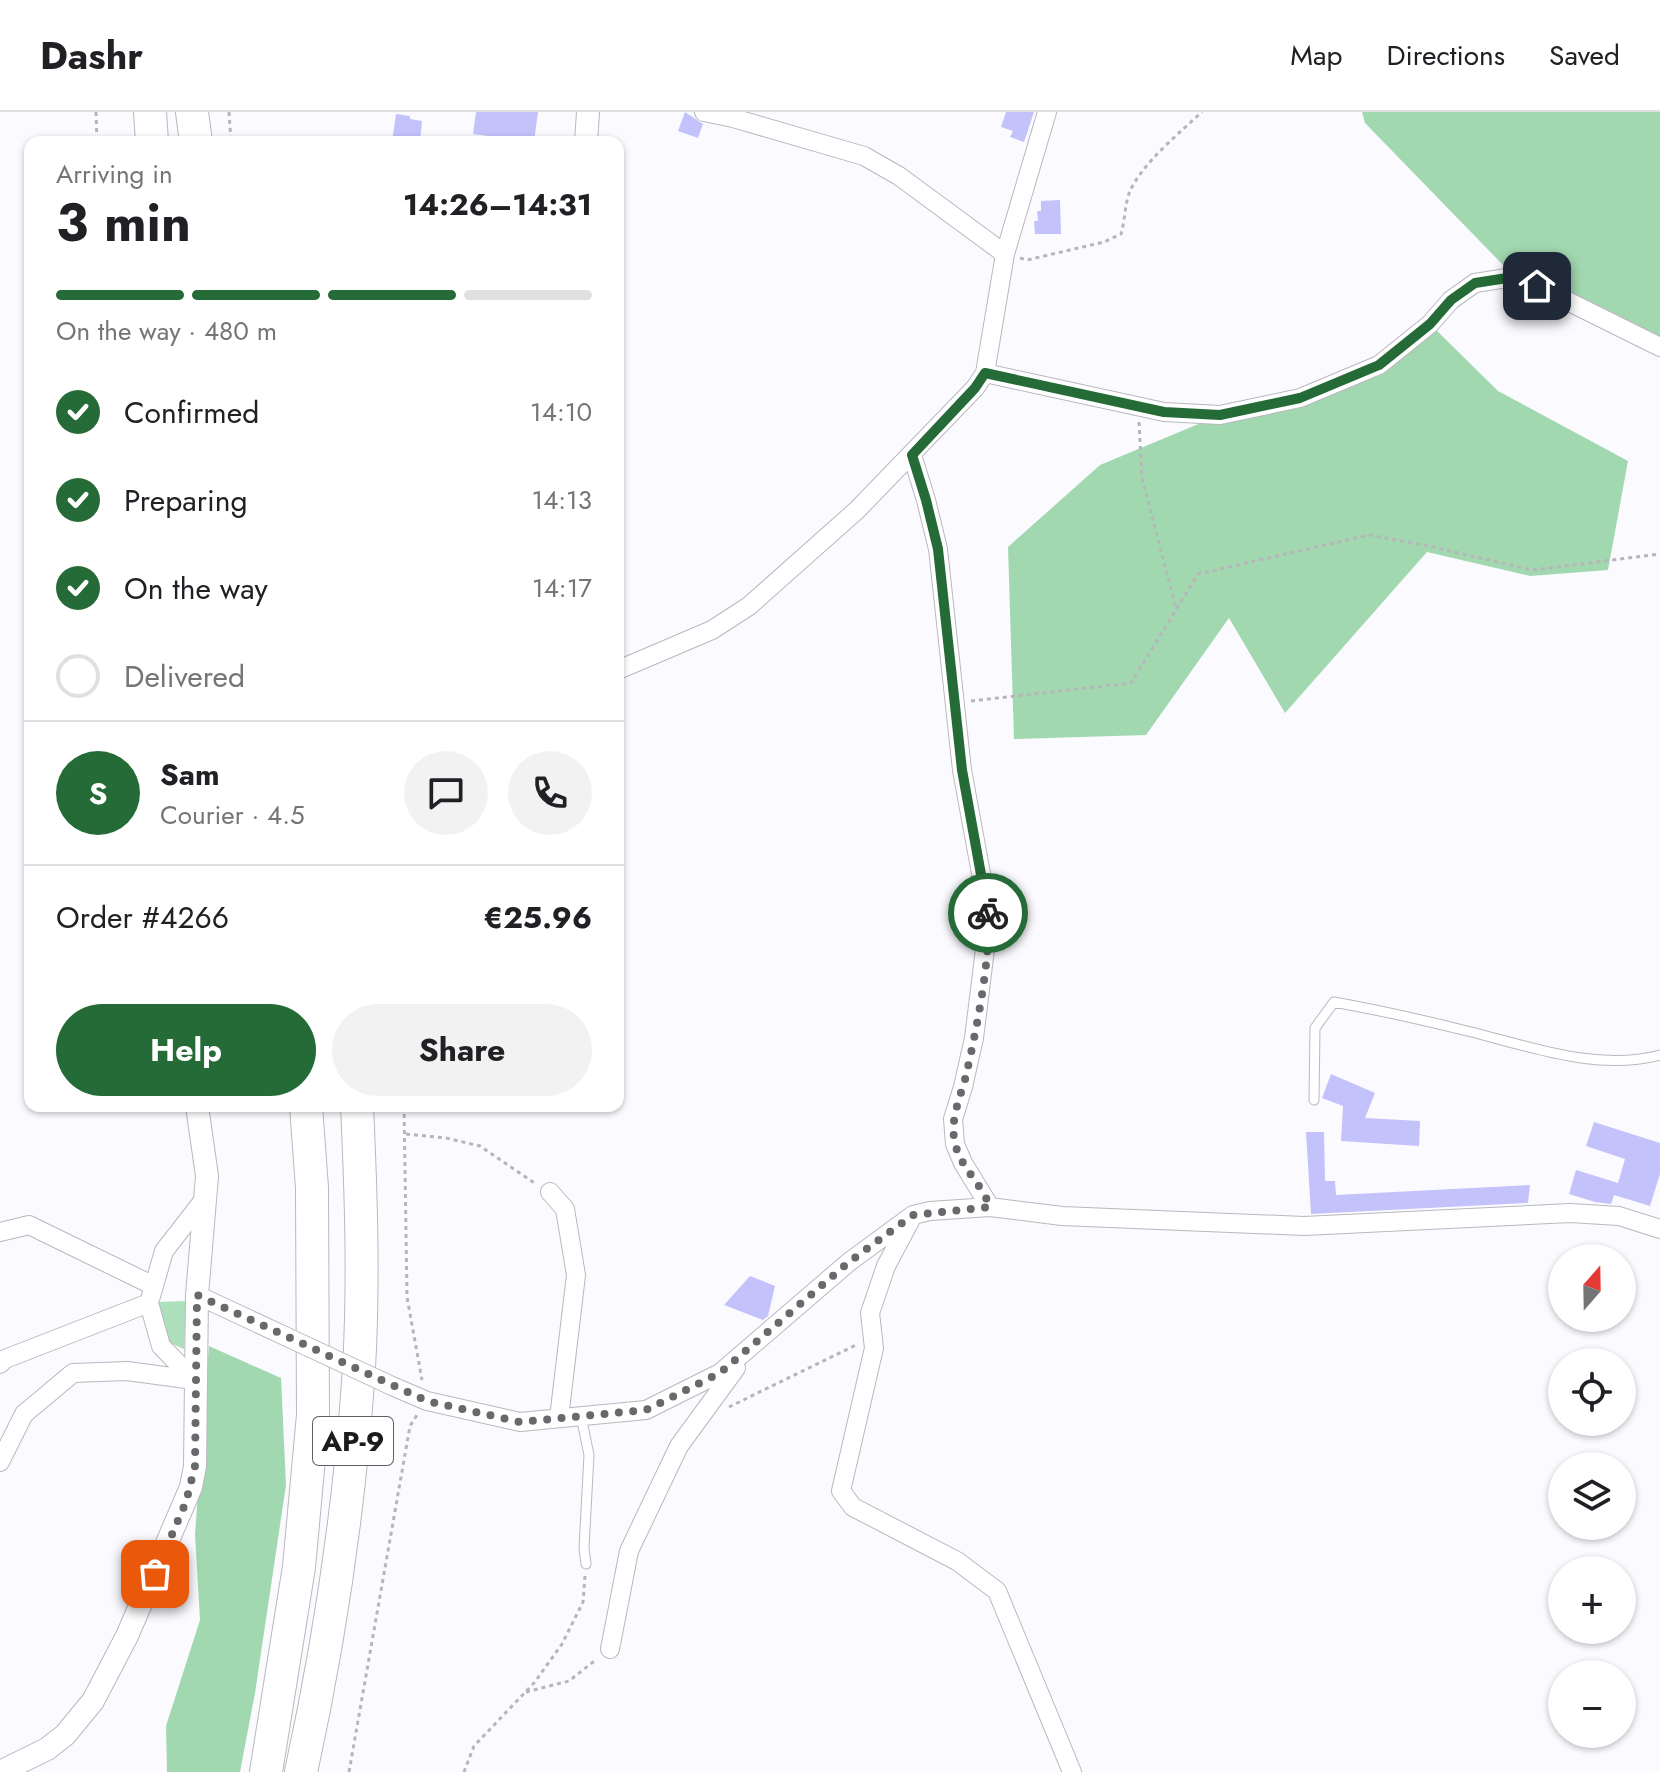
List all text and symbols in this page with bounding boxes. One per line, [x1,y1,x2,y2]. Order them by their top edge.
text: Dashr [40,28,143,83]
text: Map [1290,35,1342,76]
text: Directions [1386,35,1505,76]
text: Saved [1549,35,1620,76]
text: Arriving in [56,155,173,193]
text: 14:26–14:31 [403,183,592,226]
text: 3 min [56,185,191,261]
pin [1503,252,1571,320]
icon: home [1515,264,1559,308]
text: On the way · 480 m [56,312,277,350]
icon: check [56,390,100,434]
text: Confirmed [124,391,259,434]
text: 14:10 [530,393,592,431]
icon: check [56,478,100,522]
text: Preparing [124,479,248,522]
text: 14:13 [531,481,592,519]
icon: check [56,566,100,610]
text: On the way [124,567,268,610]
text: 14:17 [532,569,592,607]
text: Delivered [124,655,245,698]
button: chat [404,751,488,835]
button: phone [508,751,592,835]
text: Sam [160,753,220,796]
text: S [89,772,107,815]
text: Courier · 4.5 [160,796,305,834]
courier [948,873,1028,953]
icon: bike [966,891,1010,935]
text: Order #4266 [56,896,229,939]
text: €25.96 [484,896,592,939]
button: Help [56,1004,316,1096]
button: Share [332,1004,592,1096]
north arrow [1548,1244,1636,1332]
map controls [1548,1244,1636,1748]
button: locate [1548,1348,1636,1436]
road number: AP-9 [313,1417,393,1465]
button: layers [1548,1452,1636,1540]
pin [121,1540,189,1608]
icon: bag [133,1552,177,1596]
button: + [1548,1556,1636,1644]
button: − [1548,1660,1636,1748]

